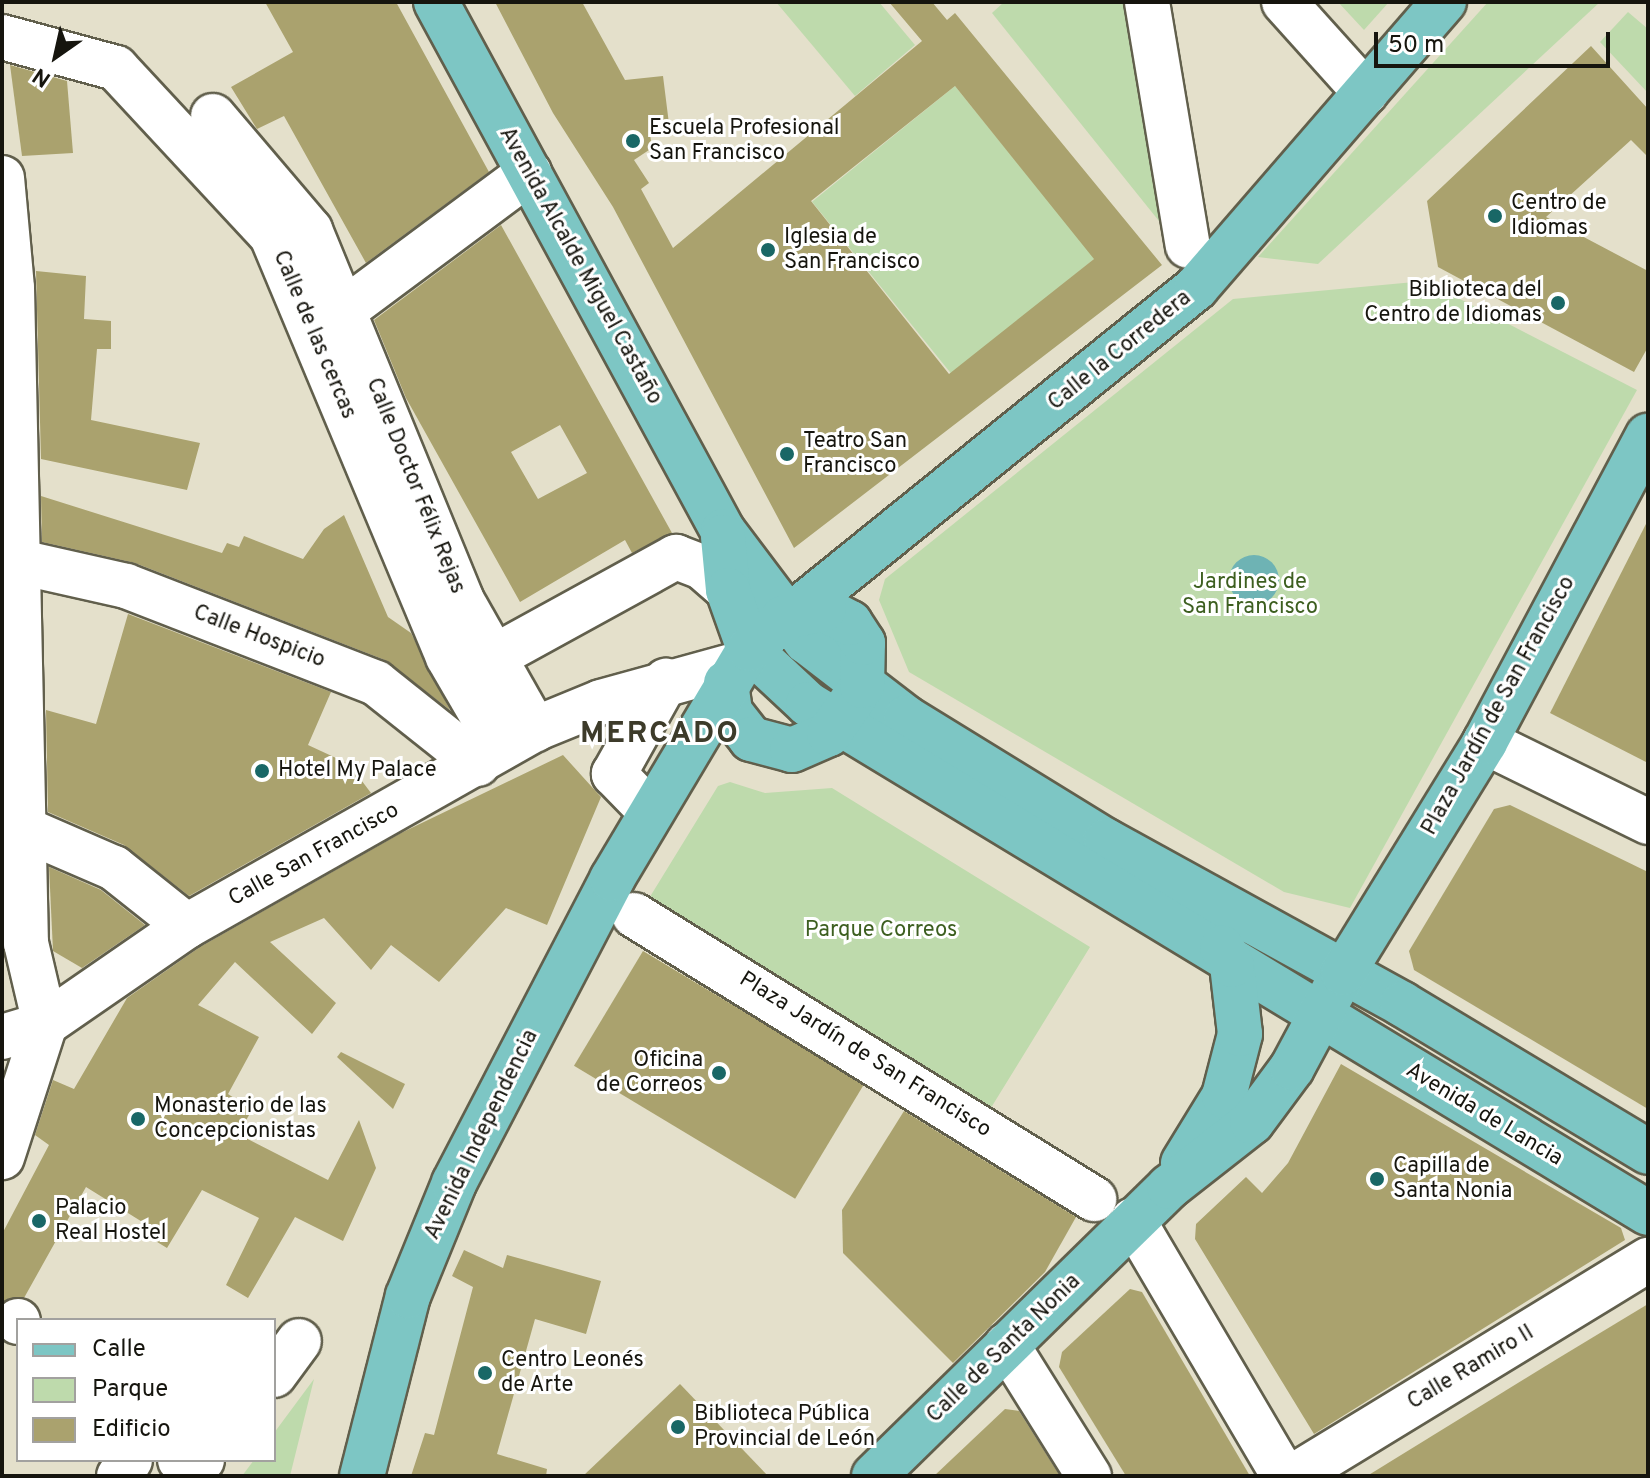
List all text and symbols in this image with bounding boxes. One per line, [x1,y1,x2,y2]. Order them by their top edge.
north arrow [16,16,96,96]
scale bar [1378,16,1614,66]
text: 50 m [1388,31,1444,61]
text: N [28,61,56,92]
place label: Escuela Profesional San Francisco [649,115,840,166]
street label: Avenida Alcalde Miguel Castaño [492,122,668,410]
marker: Escuela Profesional San Francisco [624,132,642,150]
place label: Centro de Idiomas [1511,190,1607,242]
marker: Centro de Idiomas [1486,207,1504,225]
place label: Iglesia de San Francisco [784,224,920,276]
marker: Iglesia de San Francisco [759,241,777,259]
street label: Calle de las cercas [267,247,361,423]
place label: Biblioteca del Centro de Idiomas [1364,277,1542,328]
street label: Calle la Corredera [1043,285,1197,417]
marker: Biblioteca del Centro de Idiomas [1549,294,1567,312]
street label: Calle Doctor Félix Rejas [360,374,470,598]
place label: Teatro San Francisco [803,428,907,480]
marker: Teatro San Francisco [778,445,796,463]
park label: Jardines de San Francisco [1182,569,1318,620]
street label: Plaza Jardín de San Francisco [1417,572,1581,840]
street label: Calle Hospicio [189,600,329,674]
district label: MERCADO [580,717,740,753]
place label: Hotel My Palace [278,758,437,784]
marker: Hotel My Palace [253,762,271,780]
street label: Calle San Francisco [224,797,404,913]
park label: Parque Correos [805,918,957,944]
street label: Plaza Jardín de San Francisco [734,966,996,1144]
street label: Avenida Independencia [420,1026,544,1244]
place label: Oficina de Correos [596,1047,703,1098]
street label: Avenida de Lancia [1401,1058,1567,1172]
marker: Oficina de Correos [710,1064,728,1082]
place label: Monasterio de las Concepcionistas [154,1093,327,1144]
marker: Monasterio de las Concepcionistas [129,1110,147,1128]
place label: Capilla de Santa Nonia [1393,1153,1512,1204]
marker: Capilla de Santa Nonia [1368,1170,1386,1188]
place label: Palacio Real Hostel [55,1195,167,1246]
marker: Palacio Real Hostel [30,1212,48,1230]
street label: Calle de Santa Nonia [922,1269,1086,1429]
legend [16,1318,276,1462]
street label: Calle Ramiro II [1403,1320,1539,1416]
text: Calle [92,1335,146,1365]
place label: Centro Leonés de Arte [501,1347,644,1398]
marker: Centro Leonés de Arte [476,1364,494,1382]
text: Parque [92,1375,168,1405]
place label: Biblioteca Pública Provincial de León [694,1401,875,1452]
text: Edificio [92,1415,171,1445]
marker: Biblioteca Pública Provincial de León [669,1418,687,1436]

